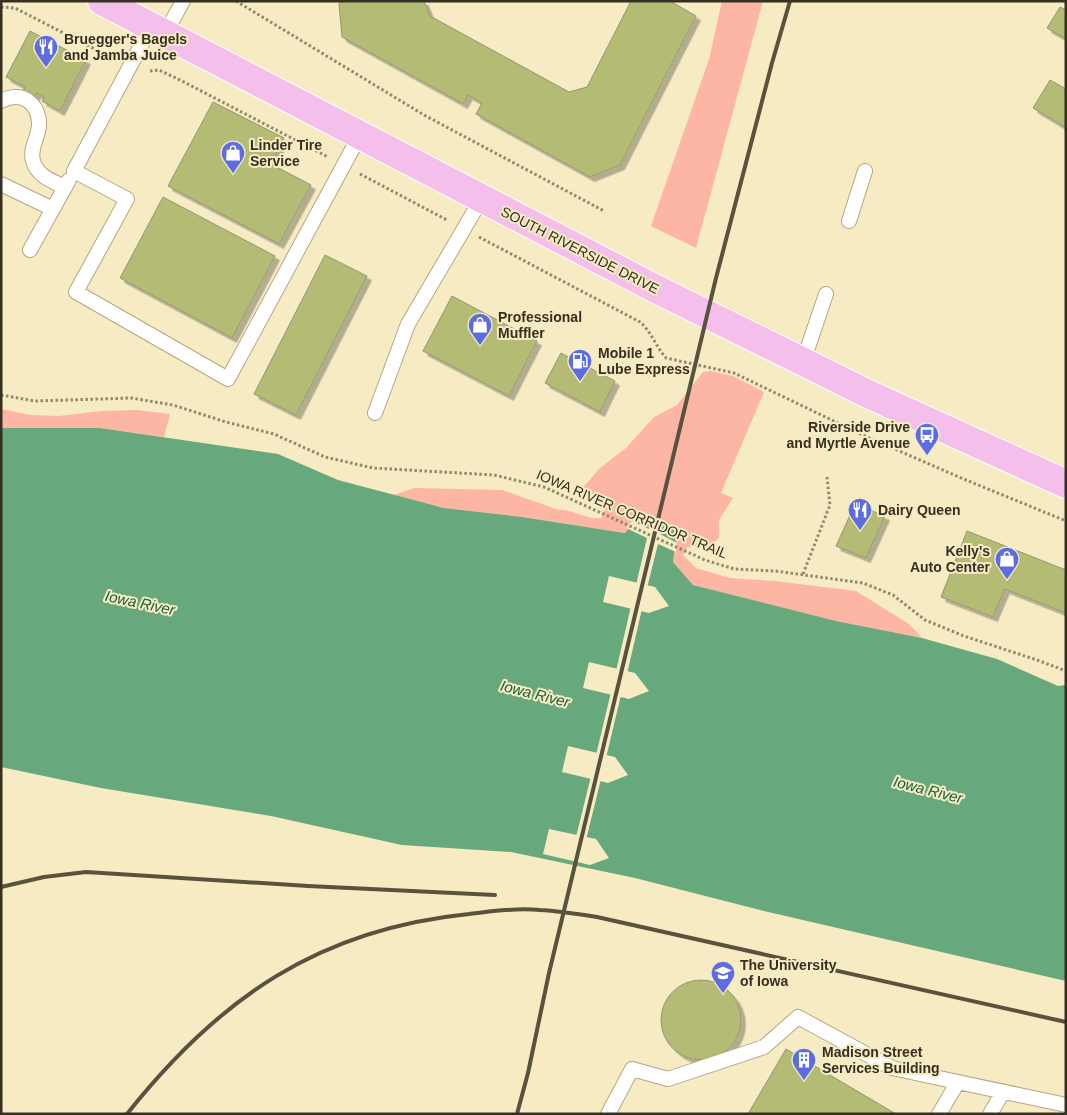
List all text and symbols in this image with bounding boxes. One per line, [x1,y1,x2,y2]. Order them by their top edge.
place label: Bruegger's Bagels and Jamba Juice [64,31,187,63]
restaurant icon: Bruegger's Bagels and Jamba Juice [33,34,59,68]
place label: Linder Tire Service [250,137,322,169]
shop icon: Linder Tire Service [220,140,246,174]
street label: SOUTH RIVERSIDE DRIVE [498,203,662,297]
place label: Professional Muffler [498,309,582,341]
shop icon: Professional Muffler [467,312,493,346]
place label: Mobile 1 Lube Express [598,345,690,377]
fuel station icon: Mobile 1 Lube Express [567,348,593,382]
place label: Riverside Drive and Myrtle Avenue [787,419,910,451]
bus stop icon: Riverside Drive and Myrtle Avenue [914,422,940,456]
street label: IOWA RIVER CORRIDOR TRAIL [534,466,730,562]
restaurant icon: Dairy Queen [847,497,873,531]
place label: Dairy Queen [878,502,960,518]
place label: Kelly's Auto Center [910,543,991,575]
shop icon: Kelly's Auto Center [994,546,1020,580]
water label: Iowa River [104,587,178,618]
water label: Iowa River [499,677,573,711]
water label: Iowa River [892,773,966,807]
place label: The University of Iowa [740,957,837,989]
school or university icon: The University of Iowa [710,960,736,994]
place label: Madison Street Services Building [822,1044,939,1076]
building icon: Madison Street Services Building [791,1047,817,1081]

